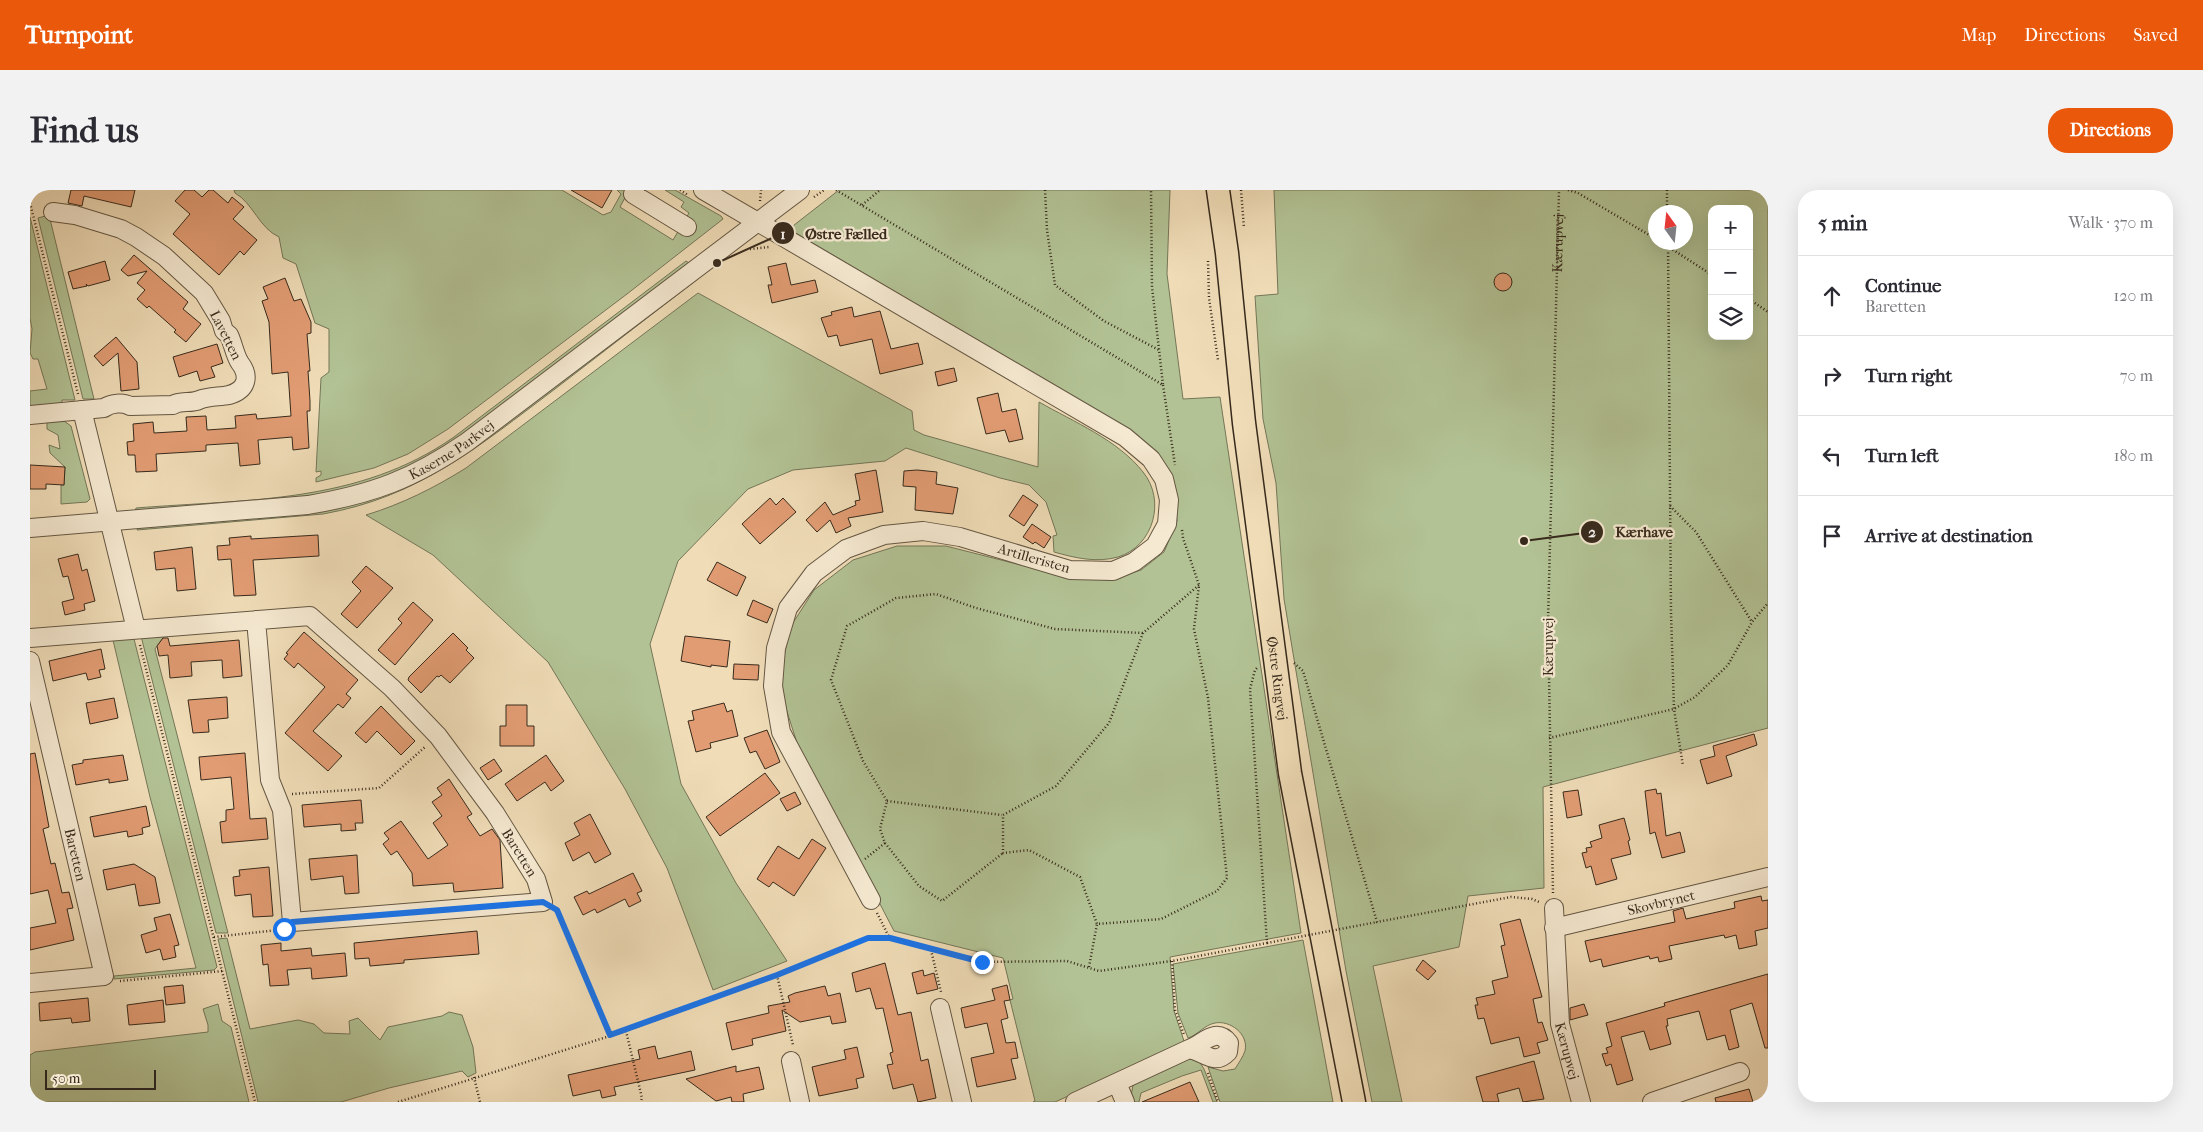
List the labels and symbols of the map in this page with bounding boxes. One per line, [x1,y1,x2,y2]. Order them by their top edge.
north arrow [1648,205,1693,250]
street label: Kærupvej [1549,214,1567,273]
callout: Østre Fælled [770,218,897,248]
text: 1 [780,225,786,243]
text: Østre Fælled [805,225,888,243]
street label: Lavetten [206,308,245,363]
street label: Kaserne Parkvej [406,417,497,484]
callout: Kærhave [1580,517,1682,547]
text: 2 [1588,523,1596,541]
text: Kærhave [1615,523,1673,541]
street label: Artilleristen [995,540,1072,577]
street label: Kærupvej [1540,618,1557,676]
street label: Østre Ringvej [1263,635,1291,721]
street label: Baretten [498,826,541,880]
street label: Baretten [61,827,89,883]
street label: Skovbrynet [1626,887,1697,919]
route start [273,918,296,941]
route end [971,951,994,974]
street label: Kærupvej [1551,1020,1583,1082]
scale bar [45,1067,156,1090]

